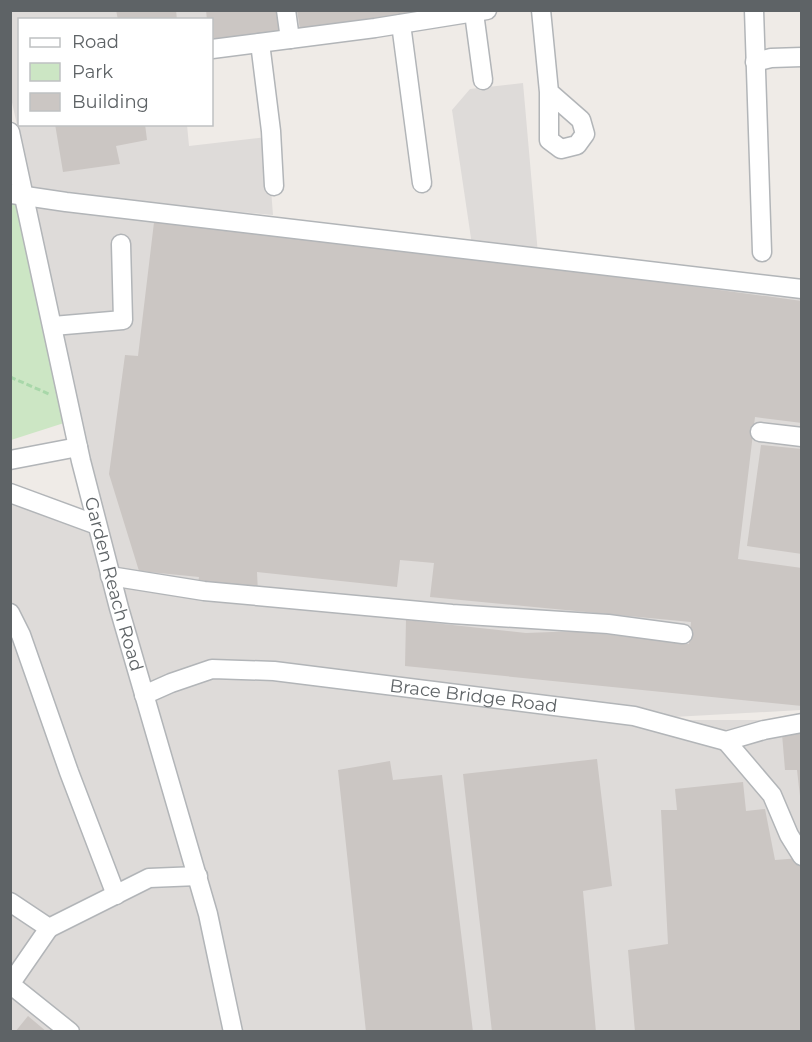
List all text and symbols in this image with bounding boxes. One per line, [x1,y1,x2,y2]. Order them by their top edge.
legend [18,18,213,126]
text: Road [72,31,119,53]
text: Park [72,61,113,83]
text: Building [72,91,149,113]
street label: Garden Reach Road [80,495,148,674]
street label: Brace Bridge Road [388,675,559,717]

